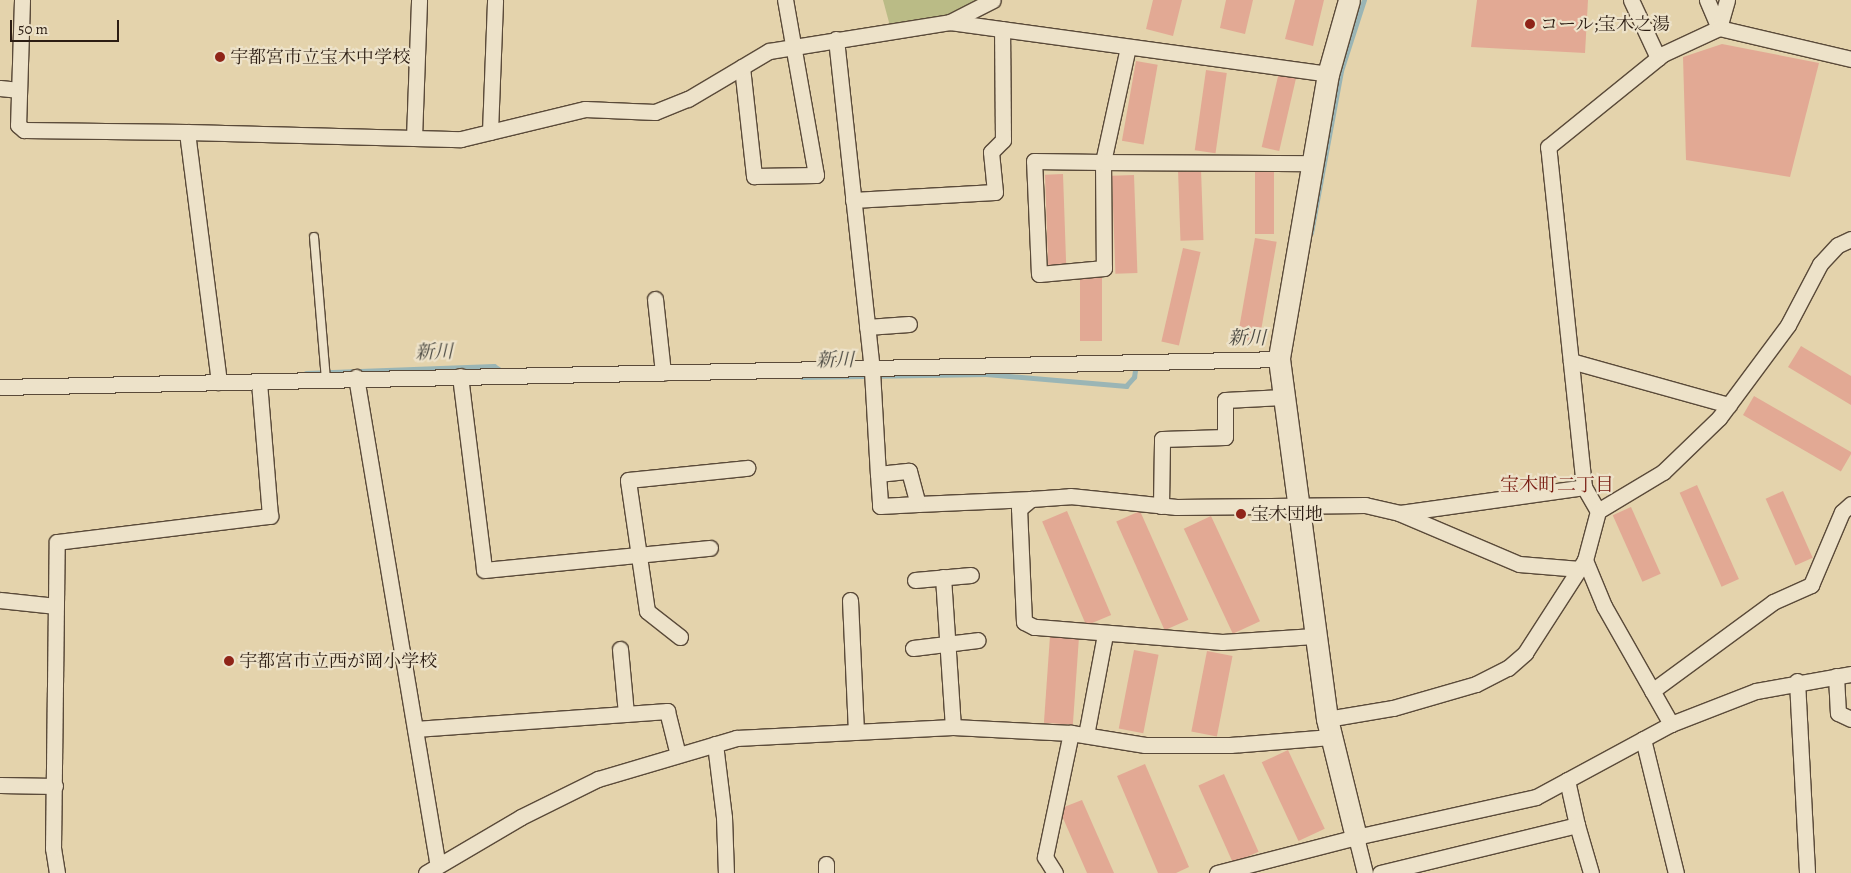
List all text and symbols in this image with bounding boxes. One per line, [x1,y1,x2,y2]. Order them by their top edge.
scale bar [12,10,121,42]
place label: コール;宝木之湯 [1540,13,1670,35]
marker: コール;宝木之湯 [1524,18,1536,30]
text: 50 m [18,19,48,39]
place label: 宇都宮市立宝木中学校 [230,46,410,68]
marker: 宇都宮市立宝木中学校 [214,51,226,63]
water label: 新川 [1228,328,1266,350]
water label: 新川 [415,341,453,365]
water label: 新川 [816,349,854,373]
district label: 宝木町二丁目 [1500,475,1614,497]
place label: 宝木団地 [1251,503,1323,525]
marker: 宝木団地 [1235,508,1247,520]
place label: 宇都宮市立西が岡小学校 [239,650,437,672]
marker: 宇都宮市立西が岡小学校 [223,655,235,667]

